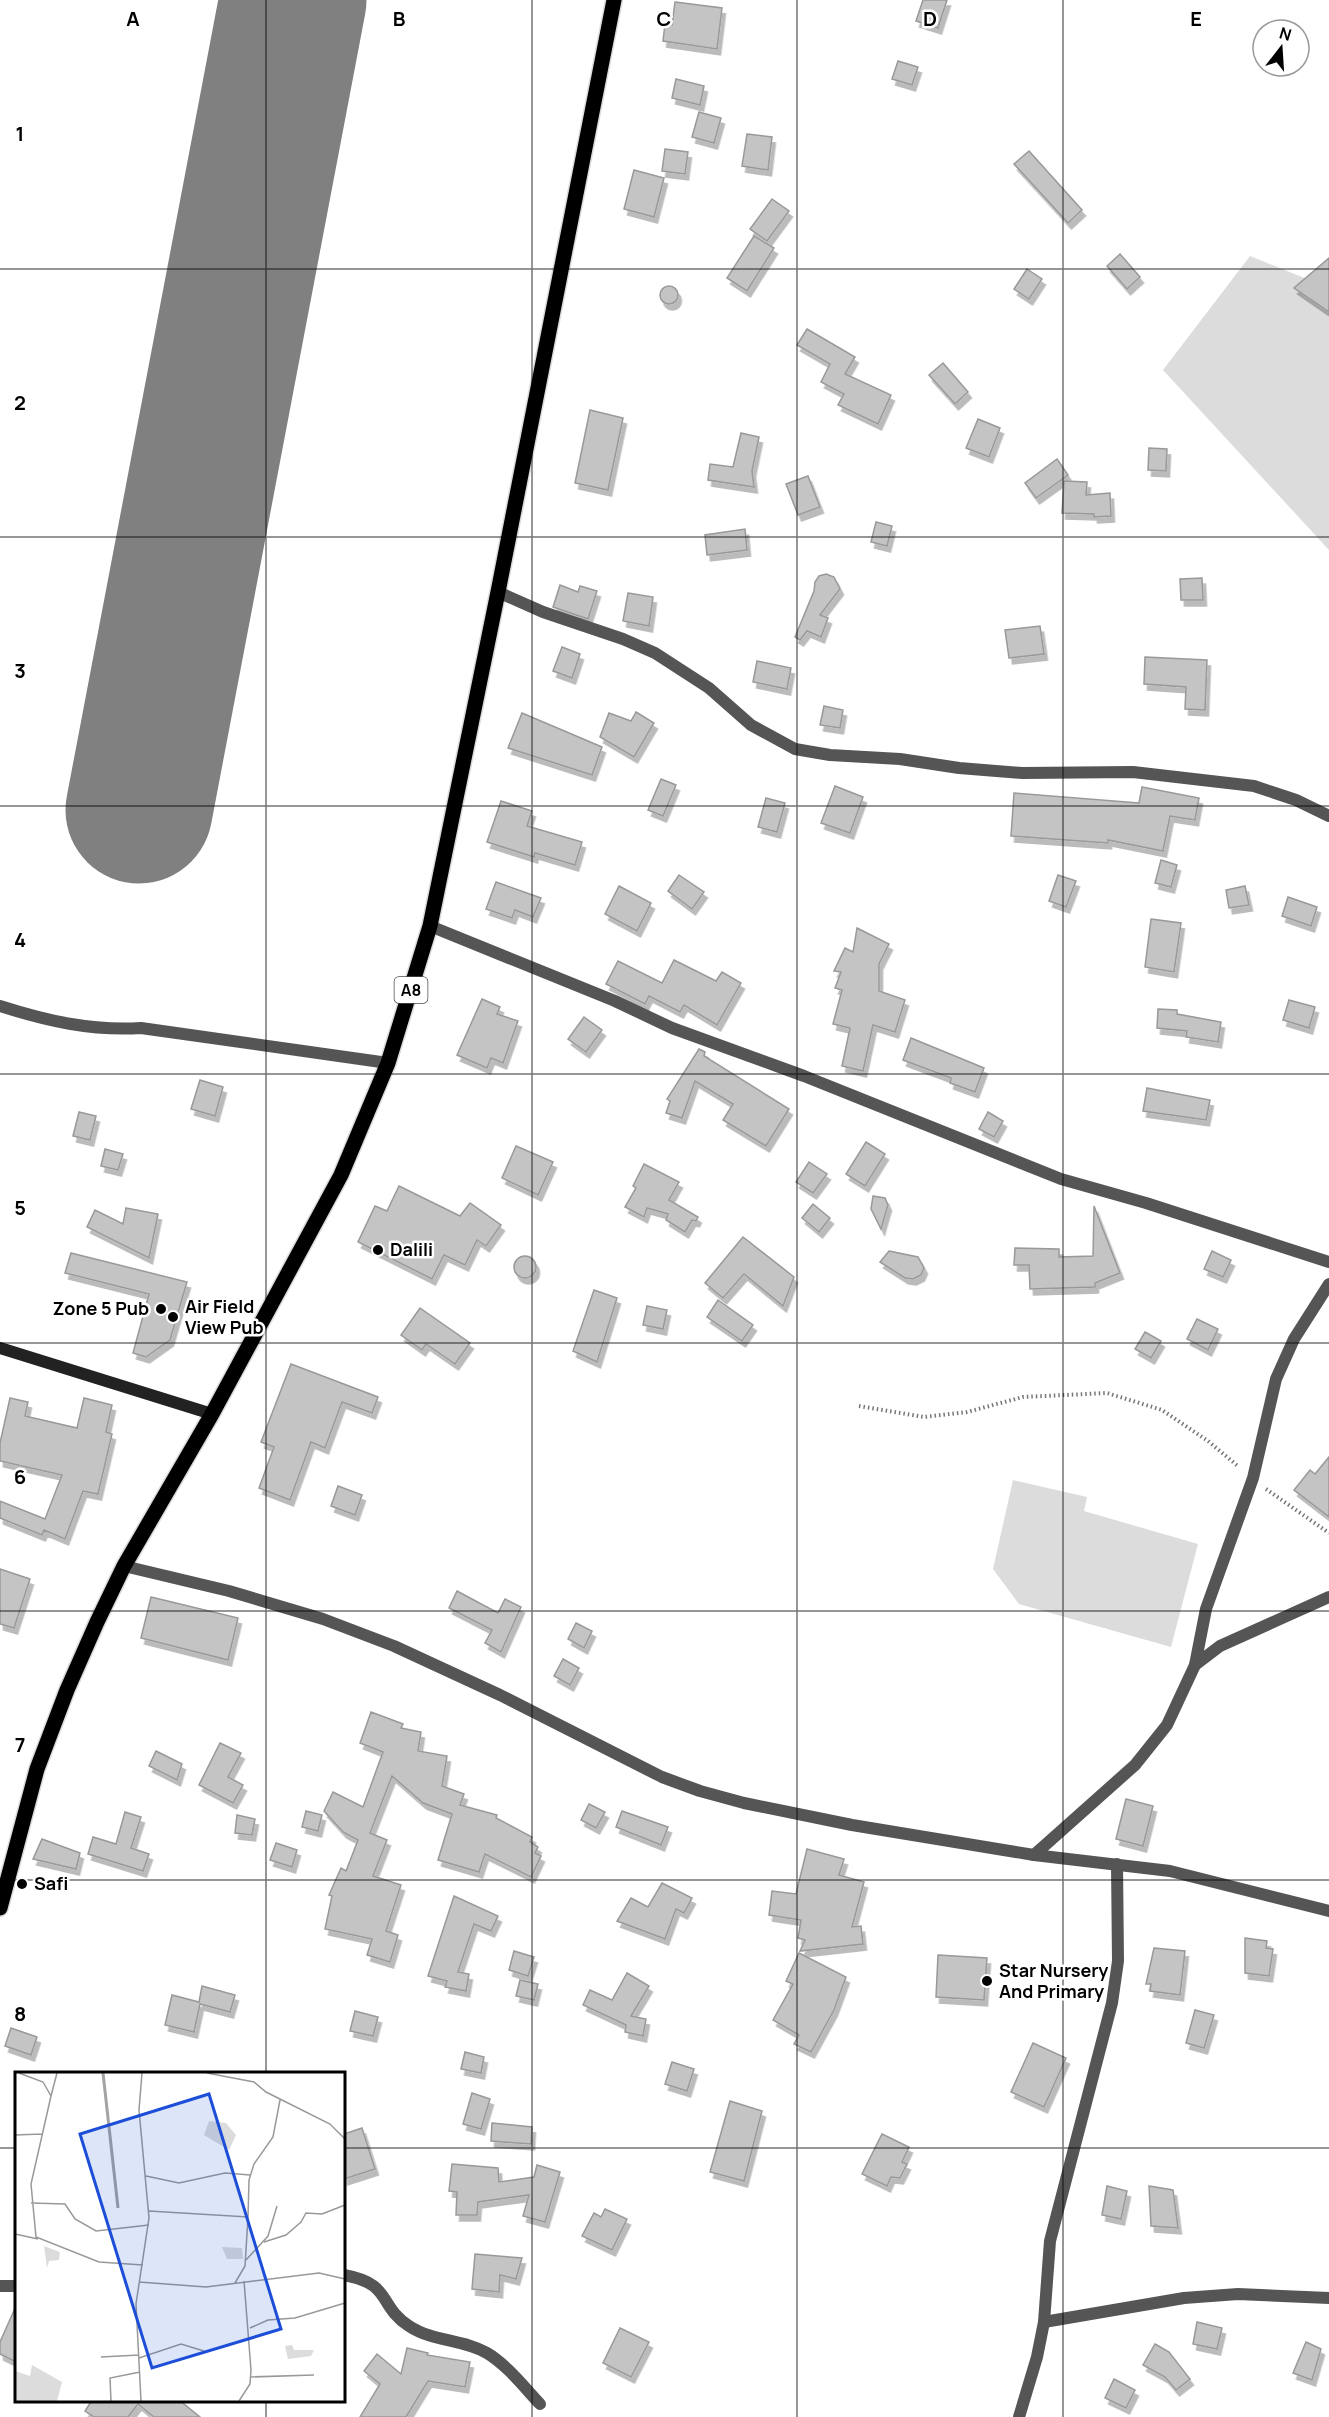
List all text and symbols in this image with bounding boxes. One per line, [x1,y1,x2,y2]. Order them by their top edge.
text: A [126,5,140,32]
text: B [393,5,406,32]
text: C [657,5,671,32]
text: D [923,5,937,32]
text: E [1190,5,1202,32]
north arrow [1251,18,1311,78]
text: N [1277,21,1294,46]
text: 1 [16,120,24,147]
text: 2 [14,389,26,416]
text: 3 [14,657,26,684]
text: 4 [14,926,26,953]
road number: A8 [394,977,428,1003]
text: 5 [14,1194,26,1221]
place label: Dalili [390,1237,433,1261]
marker: Dalili [371,1243,385,1257]
place label: Air Field View Pub [185,1294,264,1339]
place label: Zone 5 Pub [52,1296,149,1320]
marker: Zone 5 Pub [154,1302,168,1316]
marker: Air Field View Pub [166,1310,180,1324]
text: 6 [14,1463,26,1490]
text: 7 [15,1731,25,1758]
place label: Safi [34,1871,68,1895]
marker: Safi [15,1877,29,1891]
place label: Star Nursery And Primary [999,1958,1108,2003]
marker: Star Nursery And Primary [980,1974,994,1988]
text: 8 [14,2000,26,2027]
inset map [15,2072,345,2402]

